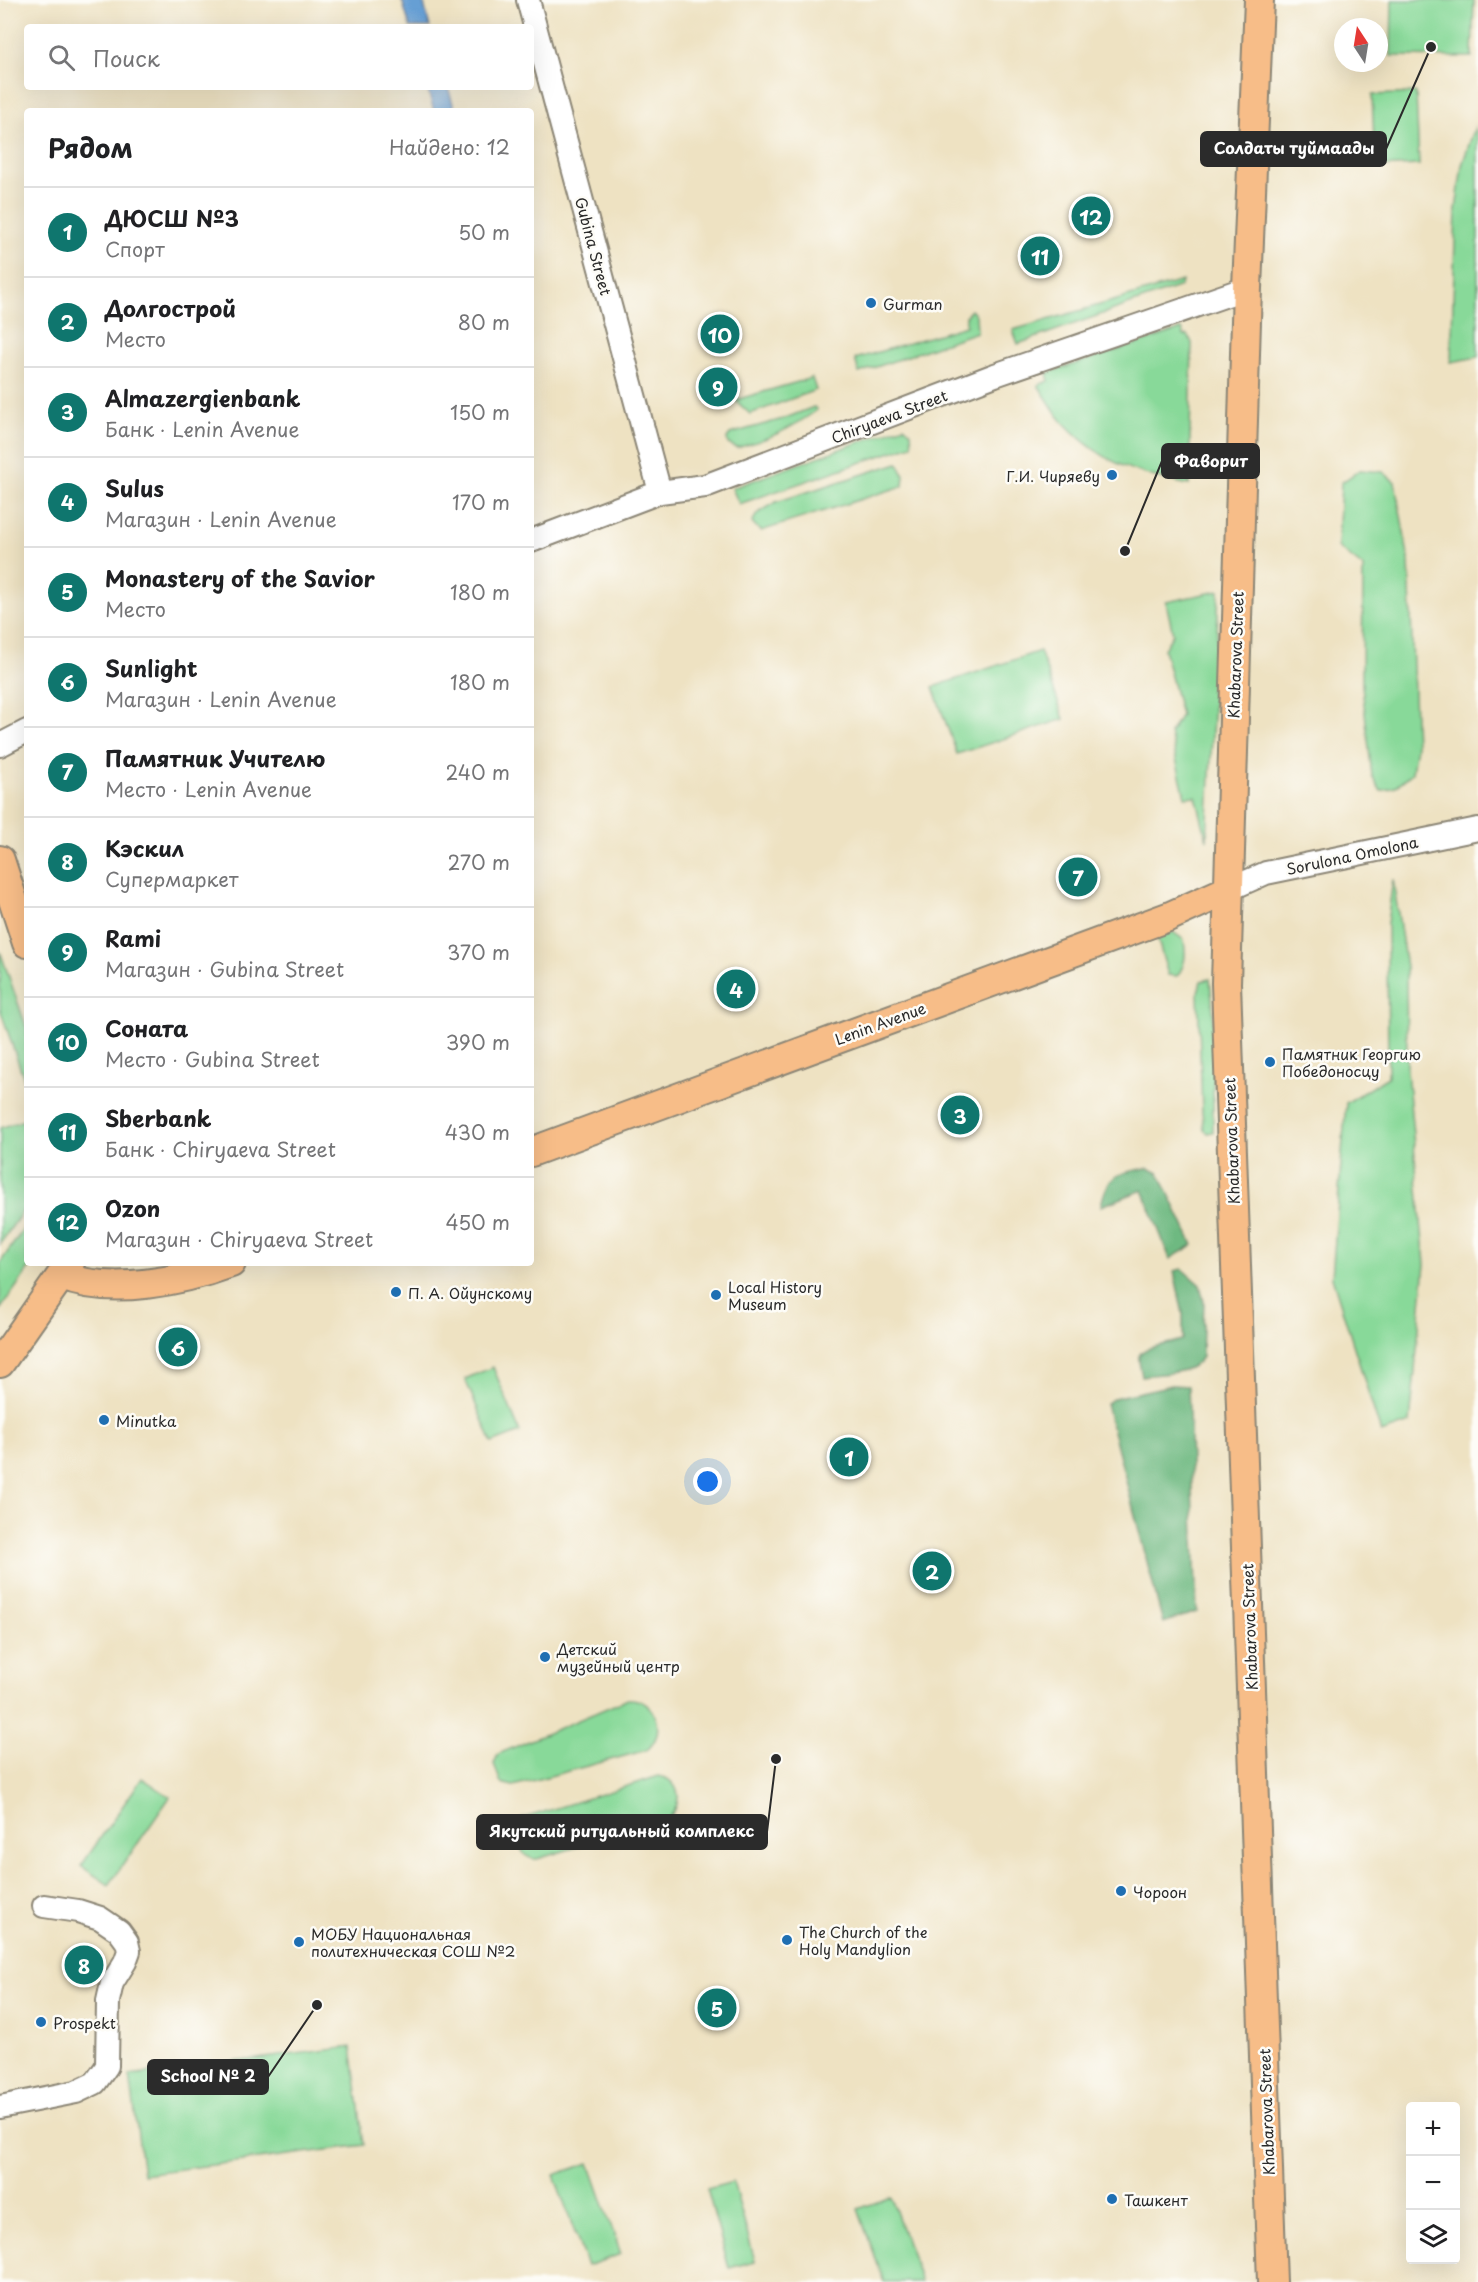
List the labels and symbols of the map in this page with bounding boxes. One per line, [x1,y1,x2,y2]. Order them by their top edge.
north arrow [1334,18,1388,72]
callout: Солдаты туймаады [1201,132,1386,166]
text: Солдаты туймаады [1214,135,1374,159]
street label: Gubina Street [570,194,618,298]
pin: 12 [1072,194,1110,238]
pin: 11 [1020,234,1060,278]
place label: Gurman [883,292,943,315]
marker: Gurman [864,296,878,310]
pin: 10 [700,312,740,356]
pin: 9 [698,364,738,410]
street label: Chiryaeva Street [828,383,950,449]
callout: Фаворит [1162,444,1259,478]
text: Фаворит [1174,448,1248,472]
place label: Г.И. Чиряеву [1006,464,1100,487]
marker: Г.И. Чиряеву [1105,468,1119,482]
street label: Khabarova Street [1221,591,1249,719]
street label: Sorulona Omolona [1284,830,1421,880]
pin: 7 [1058,854,1098,900]
pin: 4 [716,966,756,1012]
street label: Lenin Avenue [831,996,929,1050]
place label: Памятник Георгию Победоносцу [1282,1042,1421,1082]
marker: Памятник Георгию Победоносцу [1263,1055,1277,1069]
street label: Khabarova Street [1217,1077,1245,1205]
pin: 3 [940,1092,980,1138]
place label: Local History Museum [728,1275,822,1315]
place label: П. А. Ойунскому [408,1281,532,1304]
marker: П. А. Ойунскому [389,1285,403,1299]
marker: Local History Museum [709,1288,723,1302]
pin: 6 [158,1324,198,1370]
place label: Minutka [116,1409,177,1432]
marker: Minutka [97,1413,111,1427]
pin: 1 [830,1434,868,1480]
your location [693,1467,722,1496]
pin: 2 [912,1548,952,1594]
street label: Khabarova Street [1235,1563,1263,1691]
place label: Детский музейный центр [556,1637,680,1677]
marker: Детский музейный центр [538,1650,552,1664]
callout: Якутский ритуальный комплекс [477,1815,767,1849]
text: Якутский ритуальный комплекс [490,1818,755,1842]
place label: Чороон [1133,1880,1187,1903]
marker: Чороон [1114,1884,1128,1898]
place label: The Church of the Holy Mandylion [799,1920,927,1960]
place label: МОБУ Национальная политехническая СОШ №2 [311,1922,515,1962]
marker: The Church of the Holy Mandylion [780,1933,794,1947]
marker: МОБУ Национальная политехническая СОШ №2 [292,1935,306,1949]
pin: 8 [64,1942,104,1988]
pin: 5 [698,1986,736,2030]
place label: Prospekt [53,2011,116,2034]
marker: Prospekt [34,2015,48,2029]
street label: Khabarova Street [1252,2048,1280,2176]
callout: School № 2 [148,2060,268,2094]
text: School № 2 [160,2063,256,2087]
place label: Ташкент [1124,2188,1188,2211]
marker: Ташкент [1105,2192,1119,2206]

